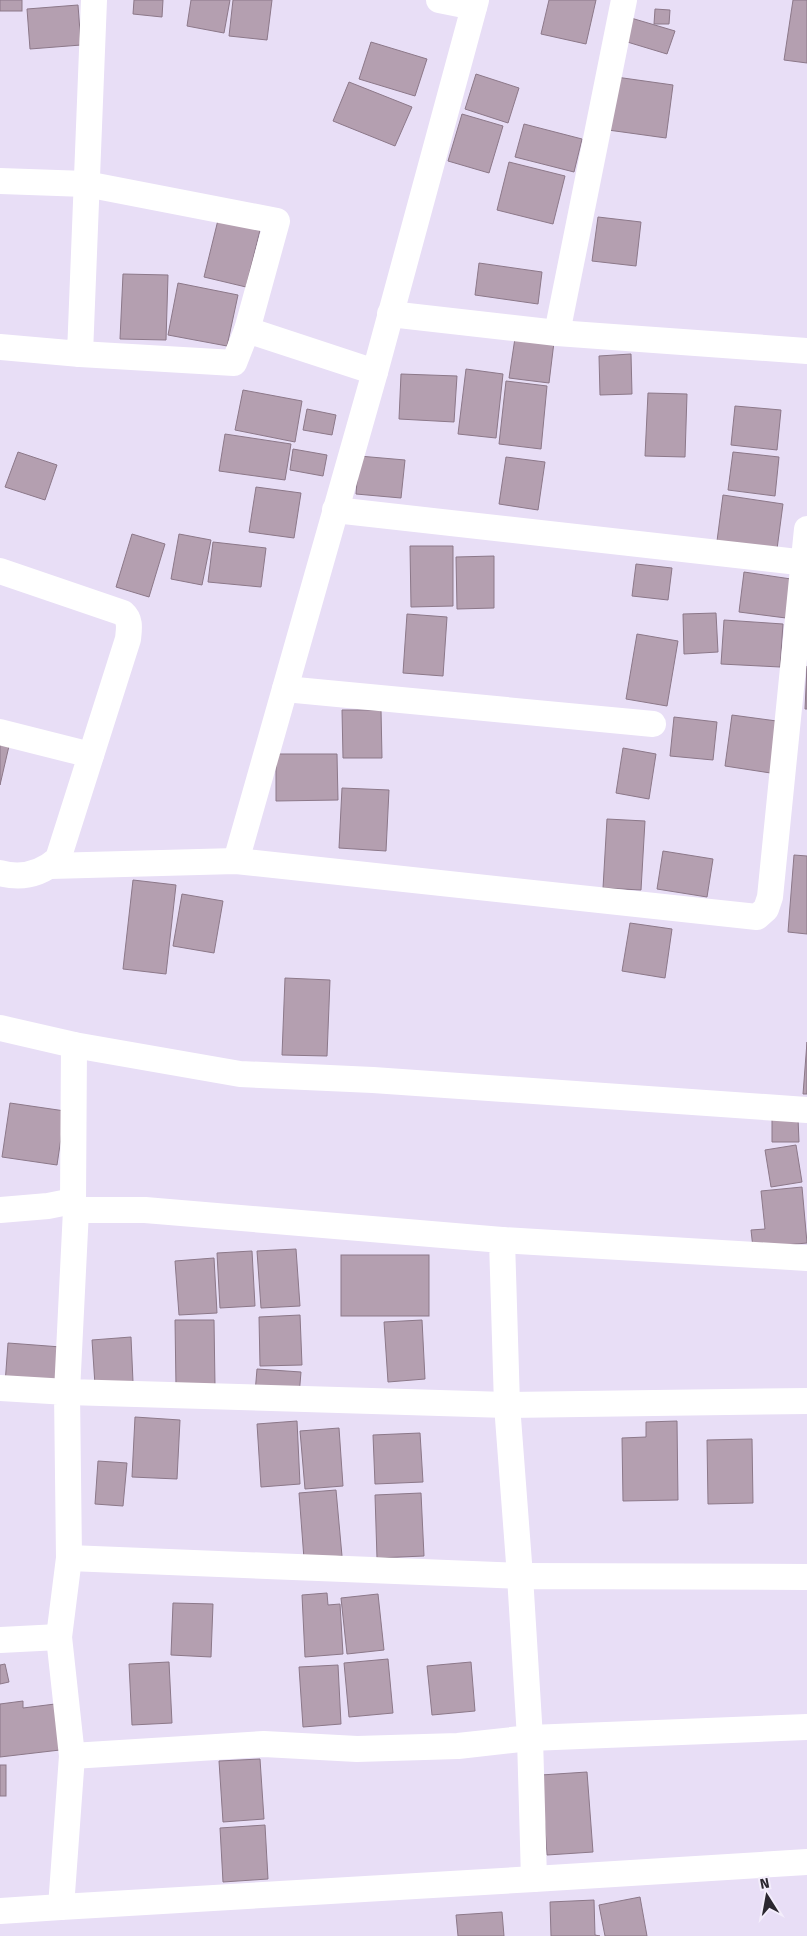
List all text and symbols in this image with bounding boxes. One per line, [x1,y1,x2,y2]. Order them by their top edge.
north arrow [742,1871,792,1921]
text: N [758,1874,771,1893]

